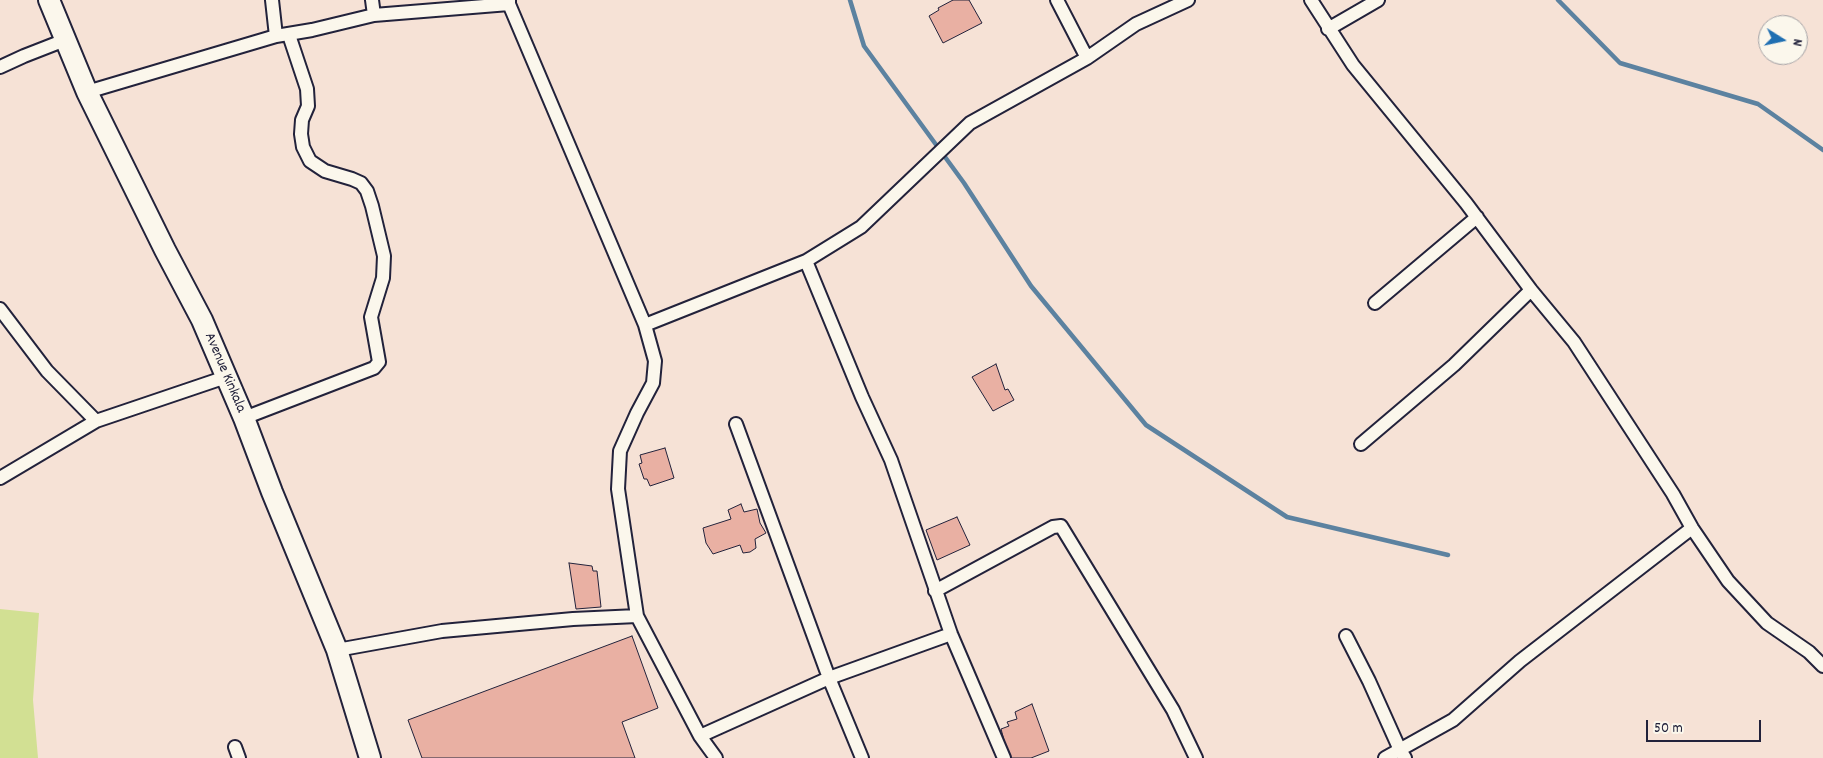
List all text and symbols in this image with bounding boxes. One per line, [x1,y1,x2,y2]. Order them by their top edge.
north arrow [1758,15,1808,65]
text: N [1786,37,1807,48]
street label: Avenue Kinkala [199,330,249,416]
scale bar [1648,710,1763,742]
text: 50 m [1654,718,1683,740]

